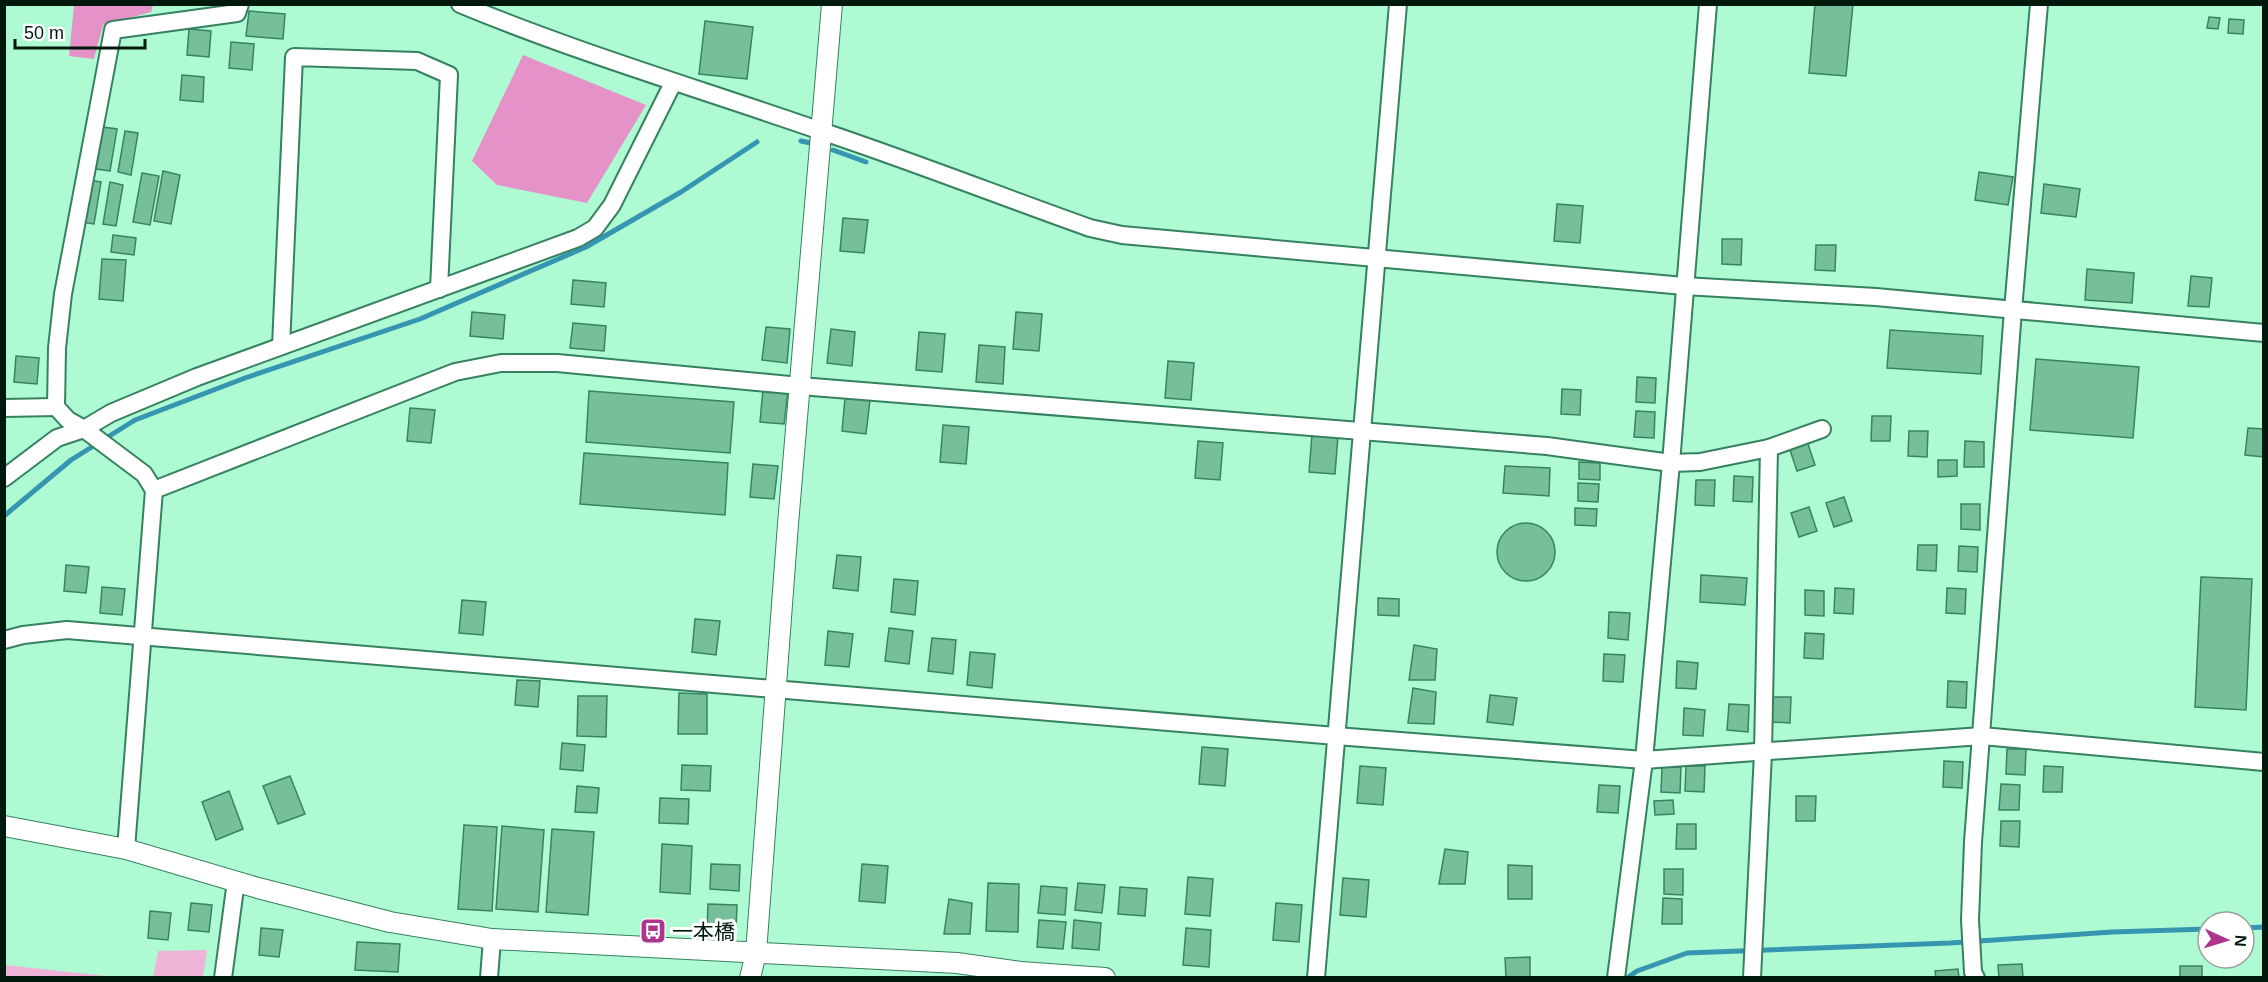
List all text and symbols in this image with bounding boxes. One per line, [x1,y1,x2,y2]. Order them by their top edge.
scale bar [15,12,146,50]
text: 50 m [24,23,64,43]
north arrow [2196,910,2256,970]
bus stop icon: 一本橋 [638,916,668,946]
place label: 一本橋 [672,920,735,943]
text: N [2232,935,2249,947]

